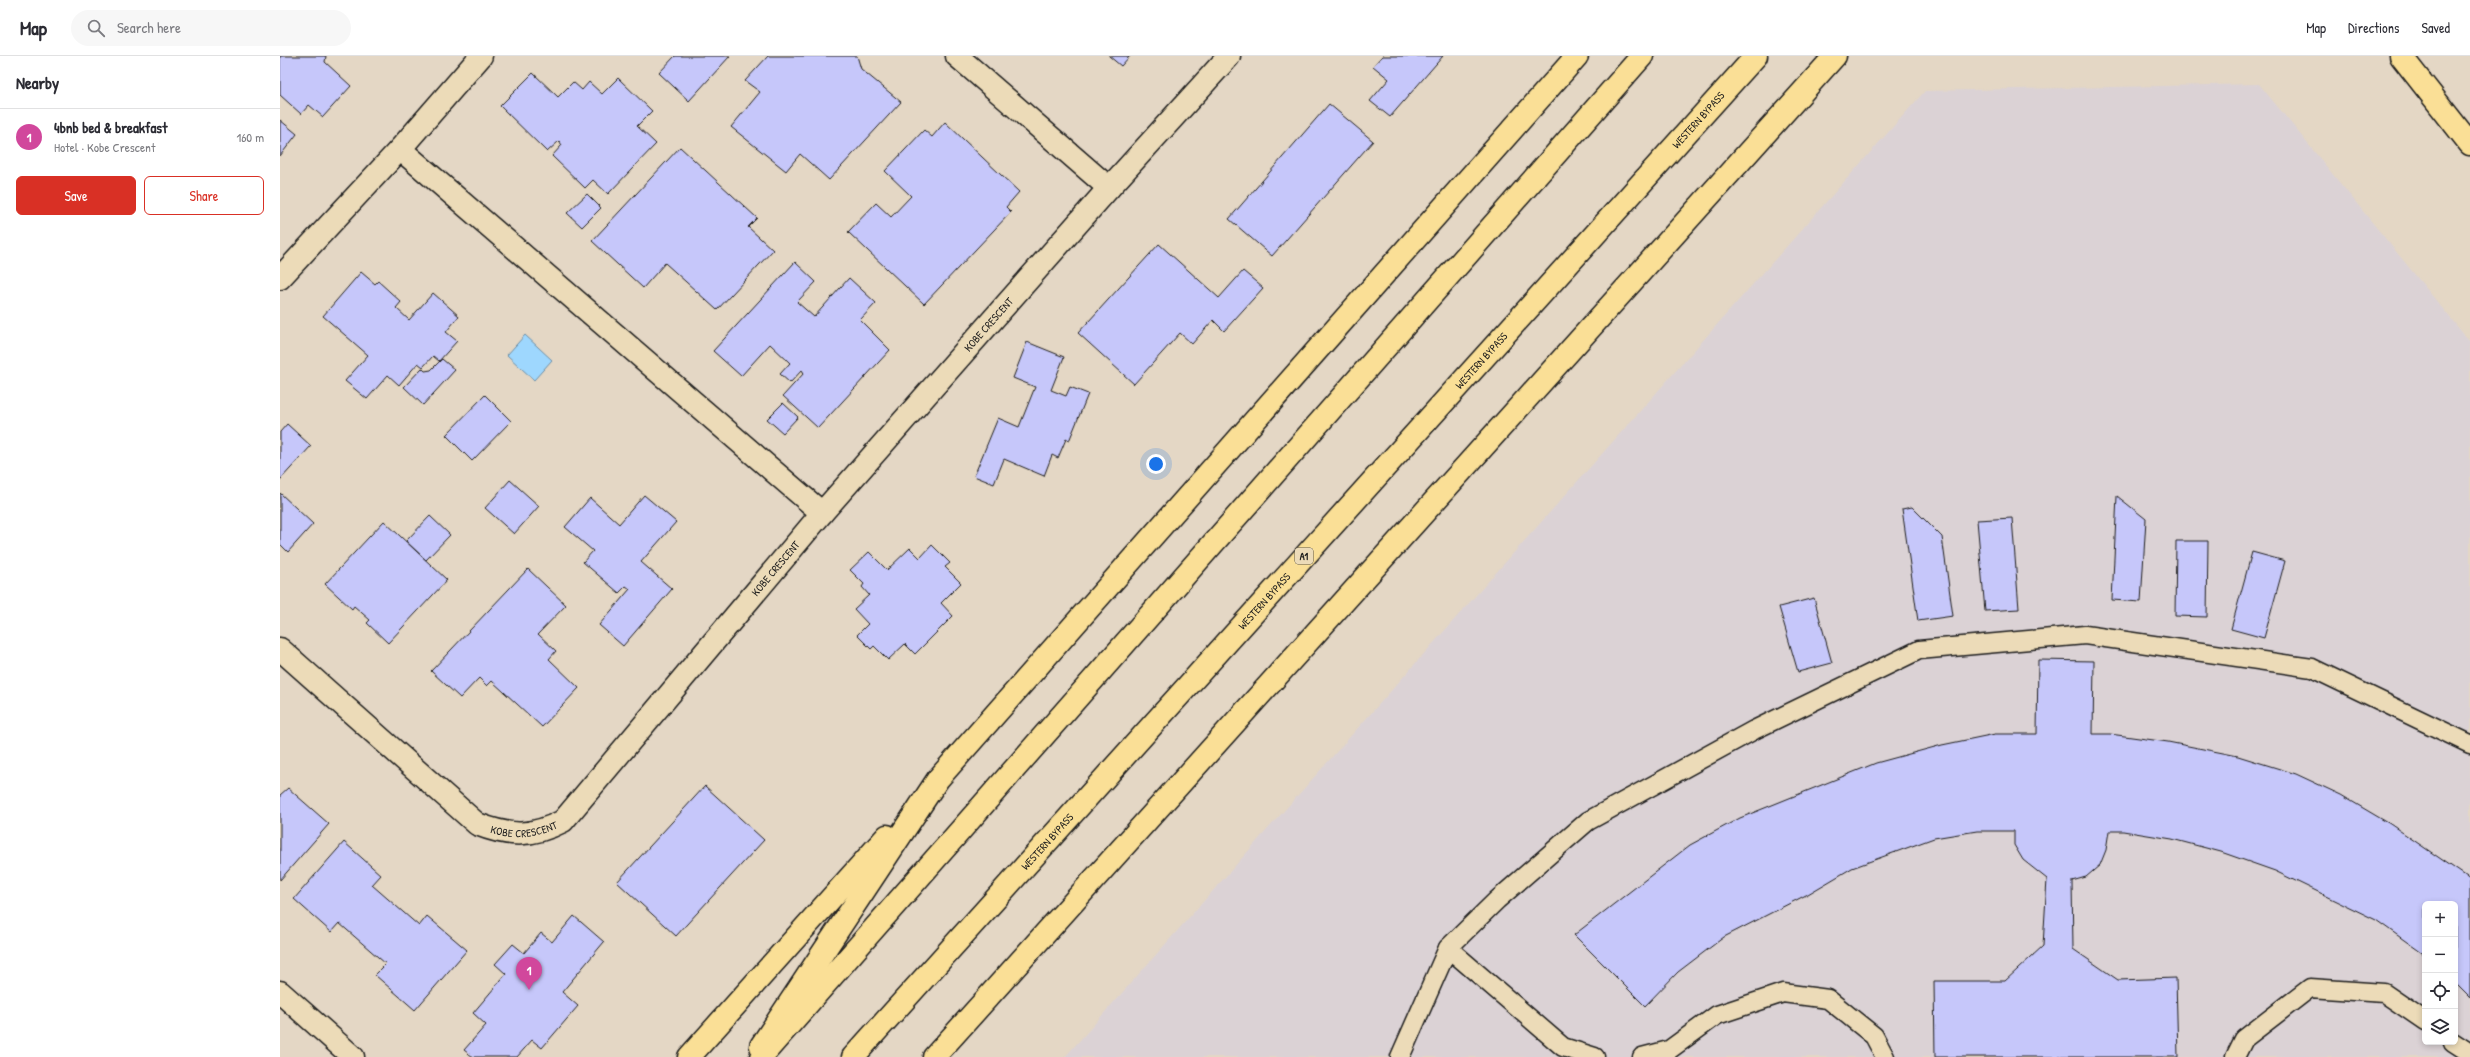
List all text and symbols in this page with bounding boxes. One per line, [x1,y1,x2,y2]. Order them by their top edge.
search box [71,10,351,46]
text: Map [20,15,47,41]
icon: search [85,17,107,39]
text: Search here [117,17,181,38]
text: Map [2306,18,2326,37]
text: Directions [2348,18,2399,37]
text: Saved [2421,18,2450,37]
text: Nearby [16,71,59,94]
street label: WESTERN BYPASS [1669,89,1727,151]
text: 4bnb bed & breakfast [54,117,167,138]
text: 1 [27,128,31,146]
text: 160 m [236,128,264,146]
text: Hotel · Kobe Crescent [54,138,155,156]
button: Save [16,176,136,215]
button: Share [144,176,264,215]
street label: KOBE CRESCENT [961,294,1017,354]
street label: WESTERN BYPASS [1452,329,1510,392]
your location [1146,454,1166,474]
street label: KOBE CRESCENT [748,537,803,599]
road number: A1 [1295,548,1313,564]
street label: WESTERN BYPASS [1235,570,1293,632]
street label: WESTERN BYPASS [1018,810,1076,873]
street label: KOBE CRESCENT [489,817,560,840]
map controls [2422,901,2458,1045]
button: + [2422,901,2458,937]
button: − [2422,937,2458,973]
pin: 1 [516,957,542,990]
button: locate [2422,973,2458,1009]
button: layers [2422,1009,2458,1045]

